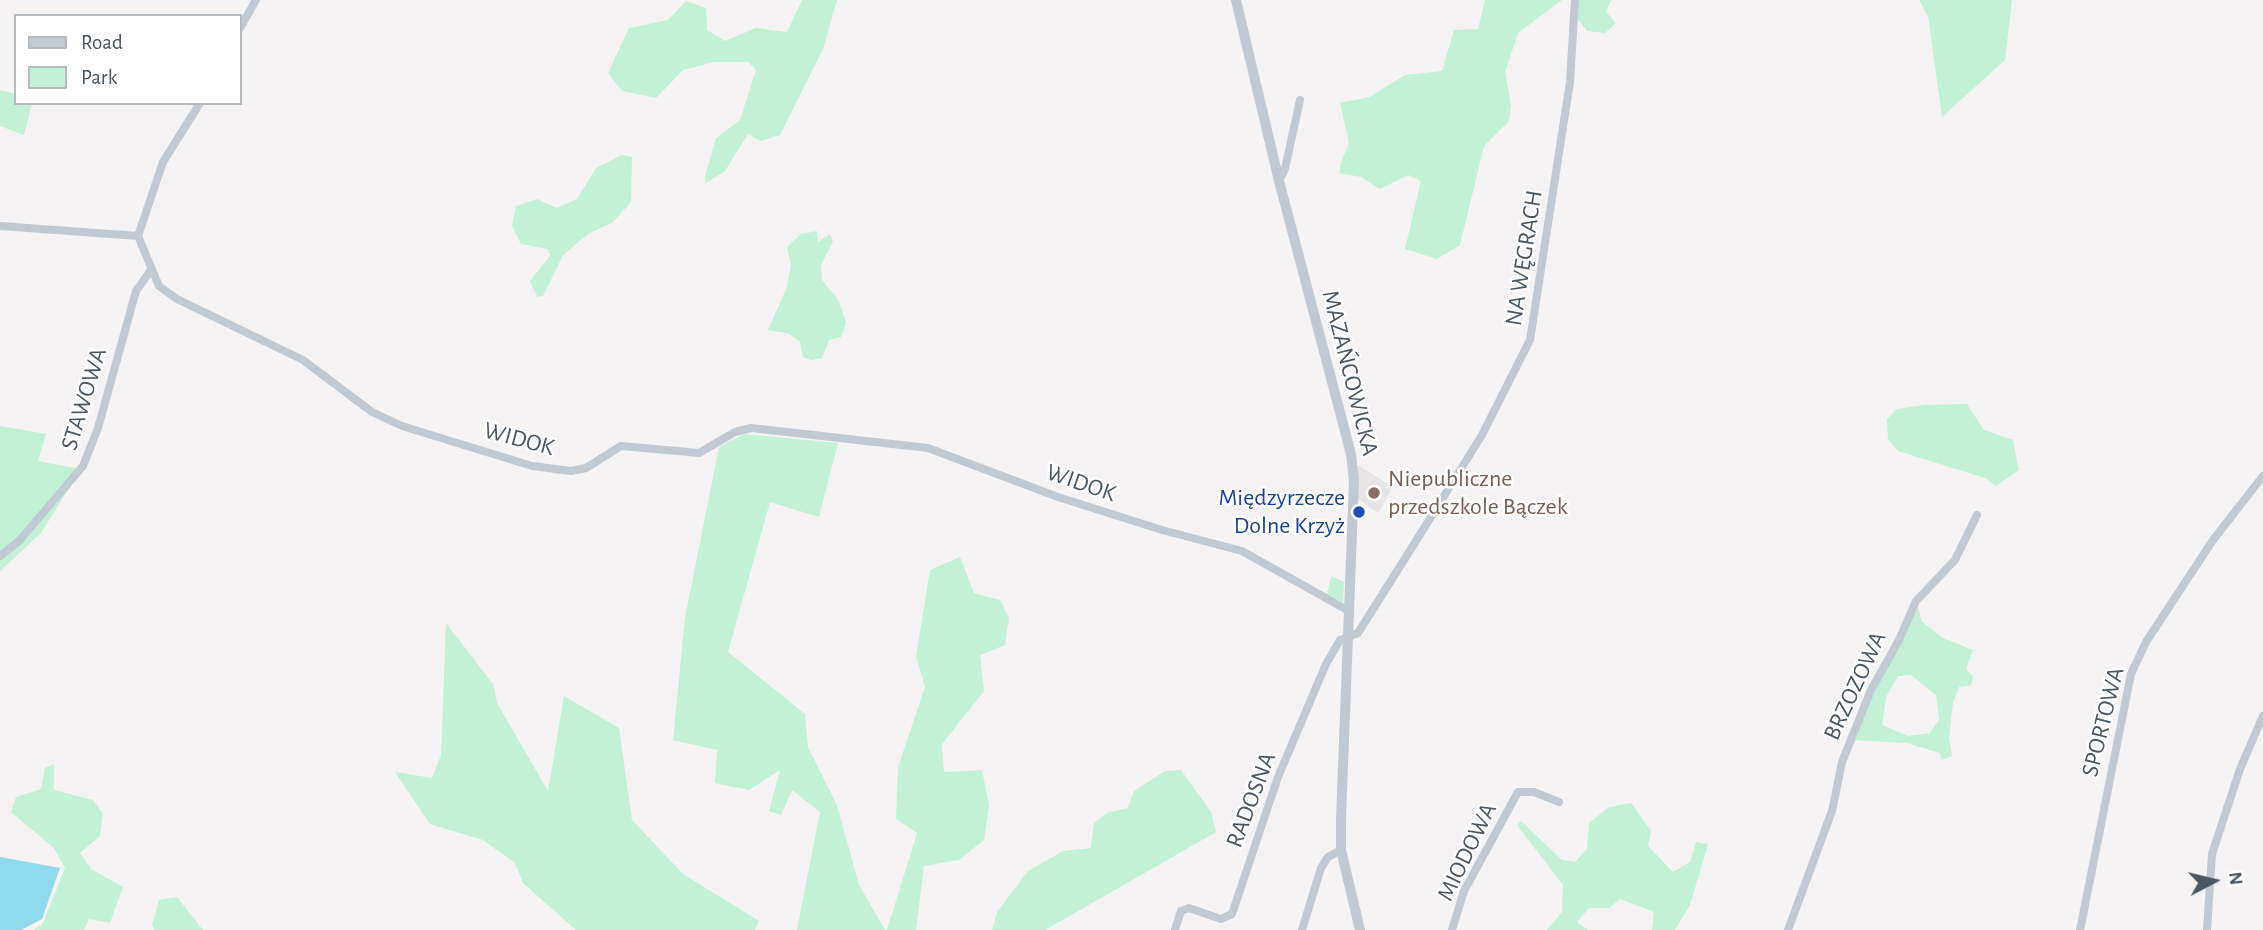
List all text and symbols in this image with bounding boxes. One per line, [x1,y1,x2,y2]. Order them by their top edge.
legend [14,14,242,105]
text: Road [81,32,123,53]
text: Park [81,67,117,88]
street label: NA WĘGRACH [1499,188,1549,328]
street label: MAZAŃCOWICKA [1316,287,1384,459]
street label: STAWOWA [55,344,113,454]
street label: WIDOK [481,416,557,462]
street label: WIDOK [1042,458,1120,508]
place label: Niepubliczne przedszkole Bączek [1388,465,1568,521]
place label: Międzyrzecze Dolne Krzyż [1218,484,1345,540]
marker: Niepubliczne przedszkole Bączek [1366,485,1382,501]
marker: Międzyrzecze Dolne Krzyż [1351,504,1367,520]
street label: BRZOZOWA [1817,627,1893,745]
street label: SPORTOWA [2075,664,2131,780]
street label: RADOSNA [1220,748,1282,852]
street label: MIODOWA [1431,798,1503,906]
north arrow [2179,846,2249,916]
text: N [2225,871,2246,886]

